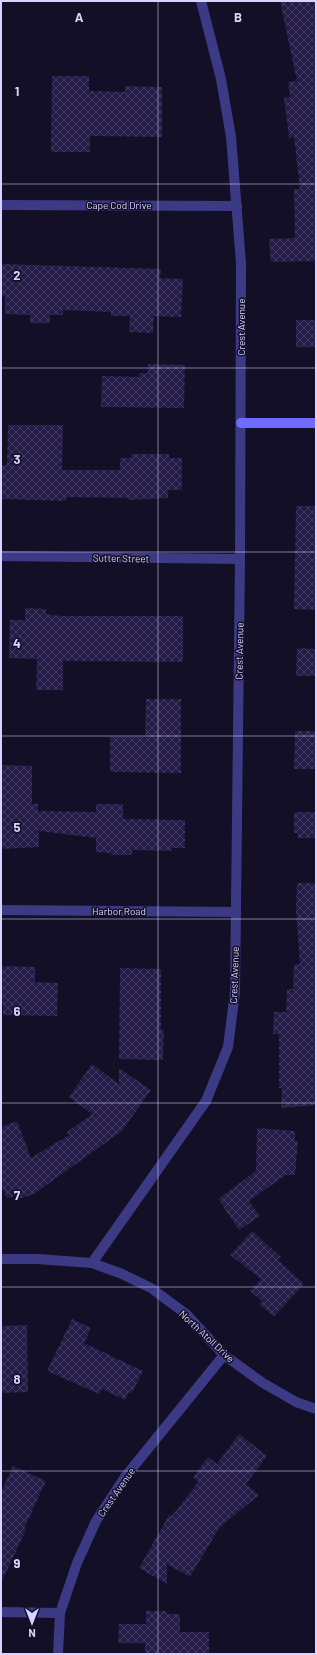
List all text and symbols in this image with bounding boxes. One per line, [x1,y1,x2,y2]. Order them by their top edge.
text: A [75,9,84,25]
text: B [234,9,242,25]
text: 1 [15,83,19,99]
street label: Cape Cod Drive [86,199,152,211]
text: 2 [13,267,21,283]
street label: Crest Avenue [235,298,247,356]
text: 3 [13,451,21,467]
street label: Sutter Street [93,552,150,564]
street label: Crest Avenue [233,622,245,680]
text: 4 [13,635,21,651]
text: 5 [13,819,21,835]
street label: Harbor Road [92,905,146,917]
street label: Crest Avenue [227,946,241,1004]
text: 6 [14,1003,21,1019]
text: 7 [14,1187,21,1203]
street label: North Atoll Drive [177,1307,237,1365]
text: 8 [13,1371,21,1387]
street label: Crest Avenue [95,1465,137,1519]
text: 9 [14,1555,21,1571]
north arrow [12,1603,52,1643]
text: N [28,1627,36,1640]

